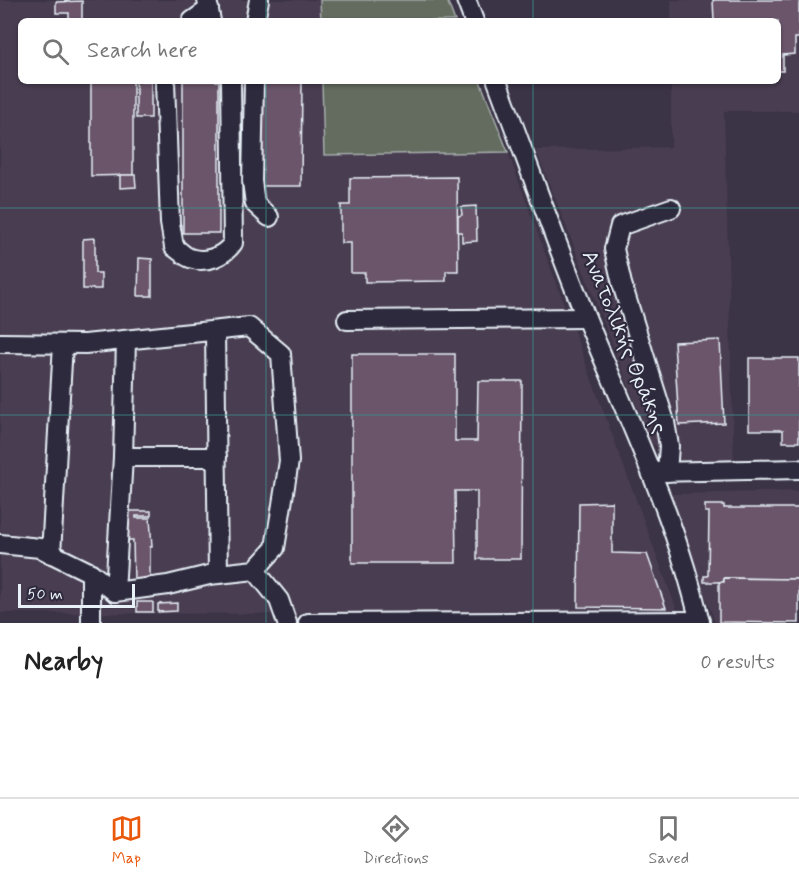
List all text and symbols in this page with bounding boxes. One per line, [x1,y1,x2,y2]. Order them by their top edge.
search box [18,18,781,84]
icon: search [39,35,72,68]
text: Search here [87,37,198,65]
street label: Ανατολικής Θράκης [574,246,674,438]
scale bar [18,581,135,608]
text: 50 m [27,584,63,605]
text: Nearby [24,645,103,679]
text: 0 results [701,649,775,676]
tab: Map [110,812,143,869]
tab: Directions [363,812,429,869]
tab: Saved [649,812,689,869]

